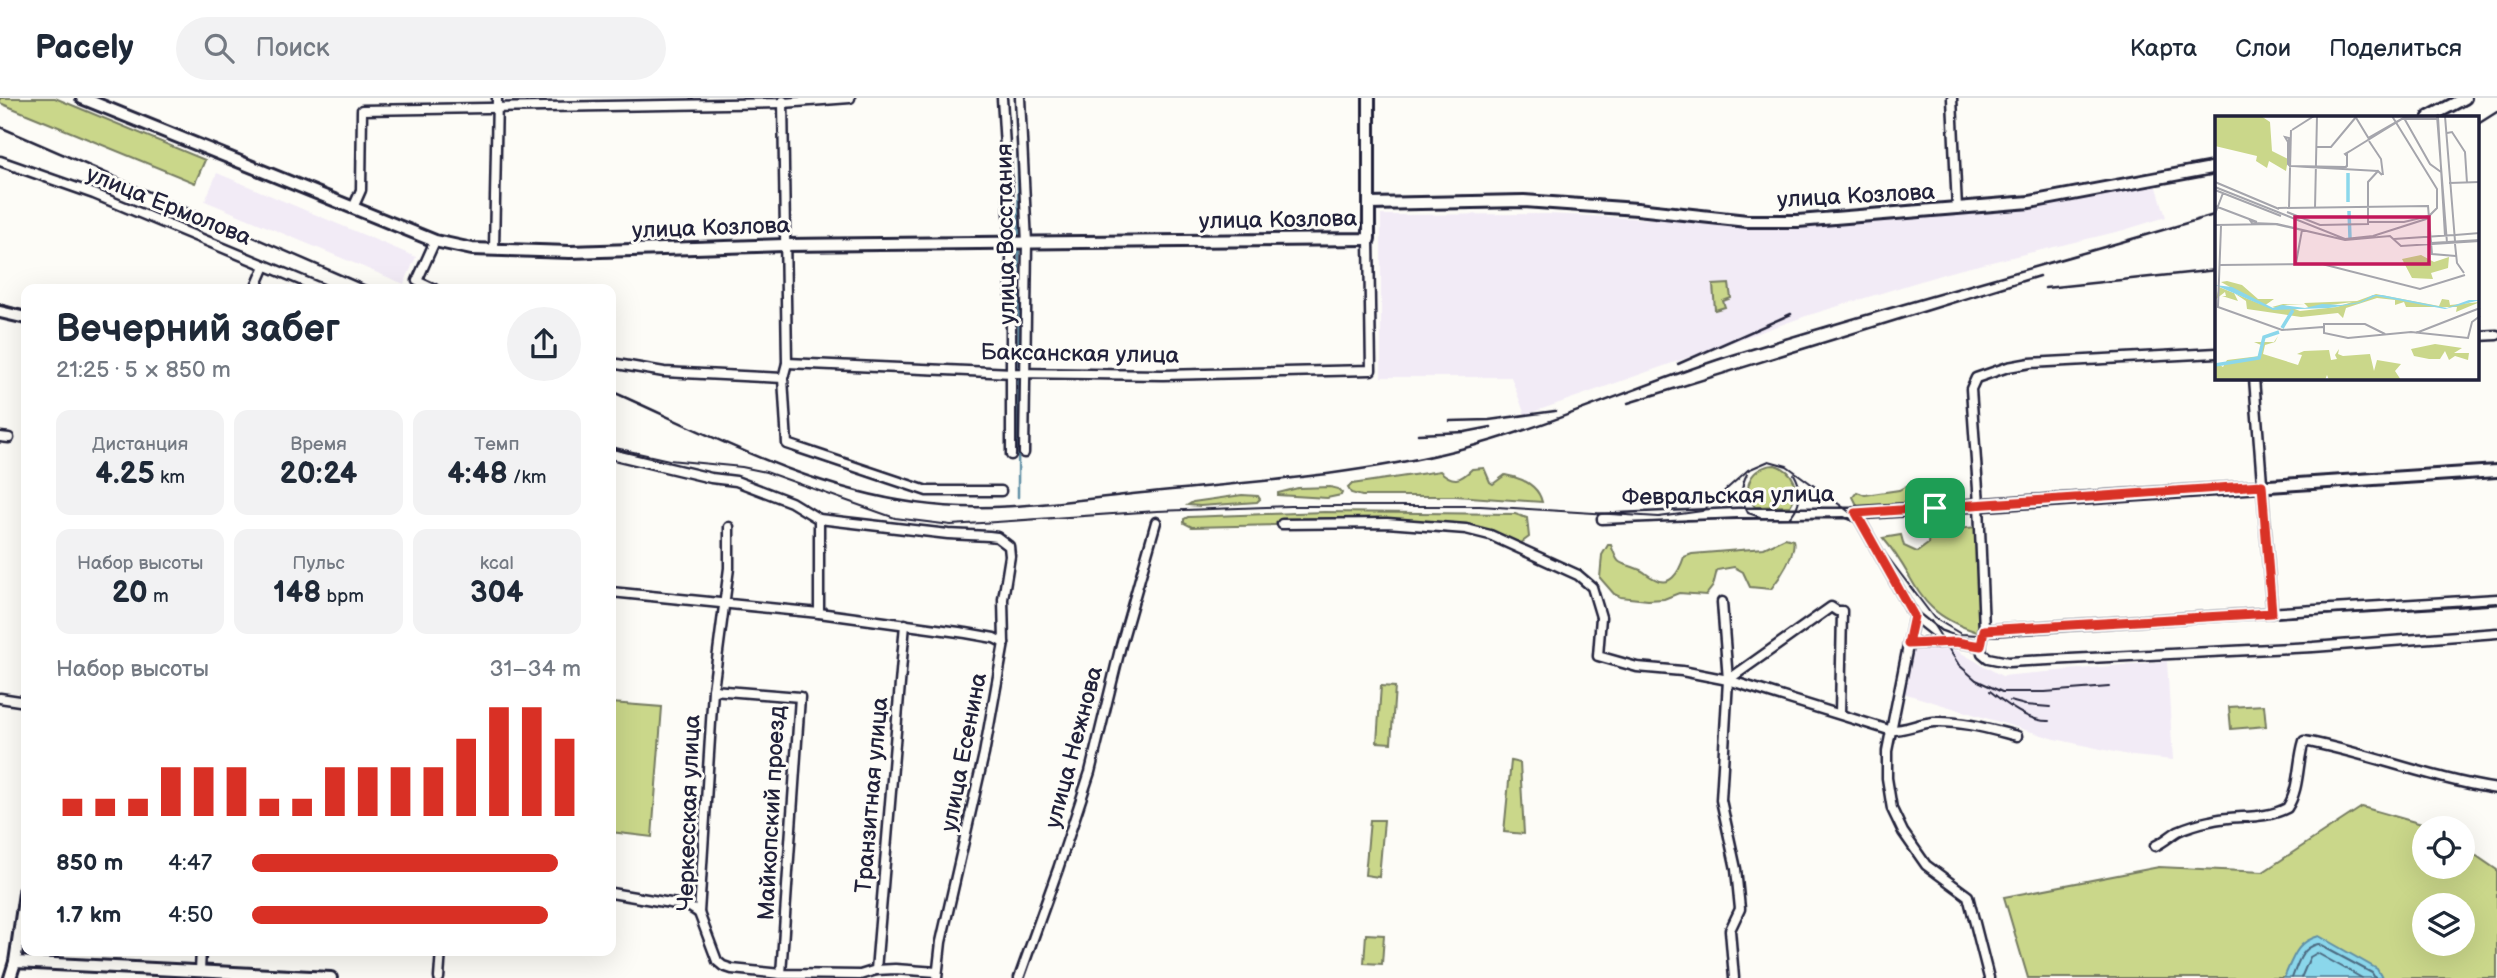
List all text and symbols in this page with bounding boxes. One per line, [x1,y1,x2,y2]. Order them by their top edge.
search box [176,17,666,80]
text: Pacely [35,28,134,68]
icon: search [200,29,238,67]
text: Поиск [256,33,330,64]
text: Карта [2130,34,2197,63]
text: Слои [2235,34,2291,63]
text: Поделиться [2329,34,2462,63]
inset map [2215,116,2480,380]
street label: улица Восстания [990,143,1022,325]
street label: улица Ермолова [82,160,256,252]
street label: улица Козлова [1776,178,1936,214]
street label: улица Козлова [1199,205,1358,235]
street label: улица Козлова [631,211,791,245]
text: Вечерний забег [56,307,340,352]
button: share [507,307,581,381]
street label: Баксанская улица [980,338,1180,370]
text: 21:25 · 5 × 850 m [56,356,231,384]
text: Дистанция [92,433,188,456]
text: Время [290,433,347,456]
text: Темп [474,433,519,456]
text: 4.25 [95,456,155,492]
text: 20:24 [280,456,357,492]
text: 4:48 [447,456,508,492]
text: km [155,466,185,489]
text: /km [508,466,546,489]
pin [1905,478,1965,538]
street label: Февральская улица [1621,480,1835,512]
icon: arrive [1916,489,1954,527]
text: Набор высоты [77,552,203,575]
text: Пульс [292,552,345,575]
text: kcal [480,552,514,575]
text: 20 [112,575,148,611]
text: 148 [273,575,321,611]
text: 304 [470,575,524,611]
text: m [148,585,169,608]
text: bpm [321,585,364,608]
text: Набор высоты [56,655,209,683]
text: 31–34 m [489,655,581,683]
street label: улица Нежнова [1039,663,1109,831]
street label: улица Есенина [935,670,993,834]
street label: Транзитная улица [849,695,895,894]
street label: Майкопский проезд [752,705,792,921]
street label: Черкесская улица [672,714,706,912]
map controls [2412,816,2475,956]
button: locate [2412,816,2475,879]
text: 850 m [56,849,123,877]
text: 4:47 [168,849,212,877]
button: layers [2412,893,2475,956]
text: 1.7 km [56,901,121,929]
text: 4:50 [168,901,213,929]

